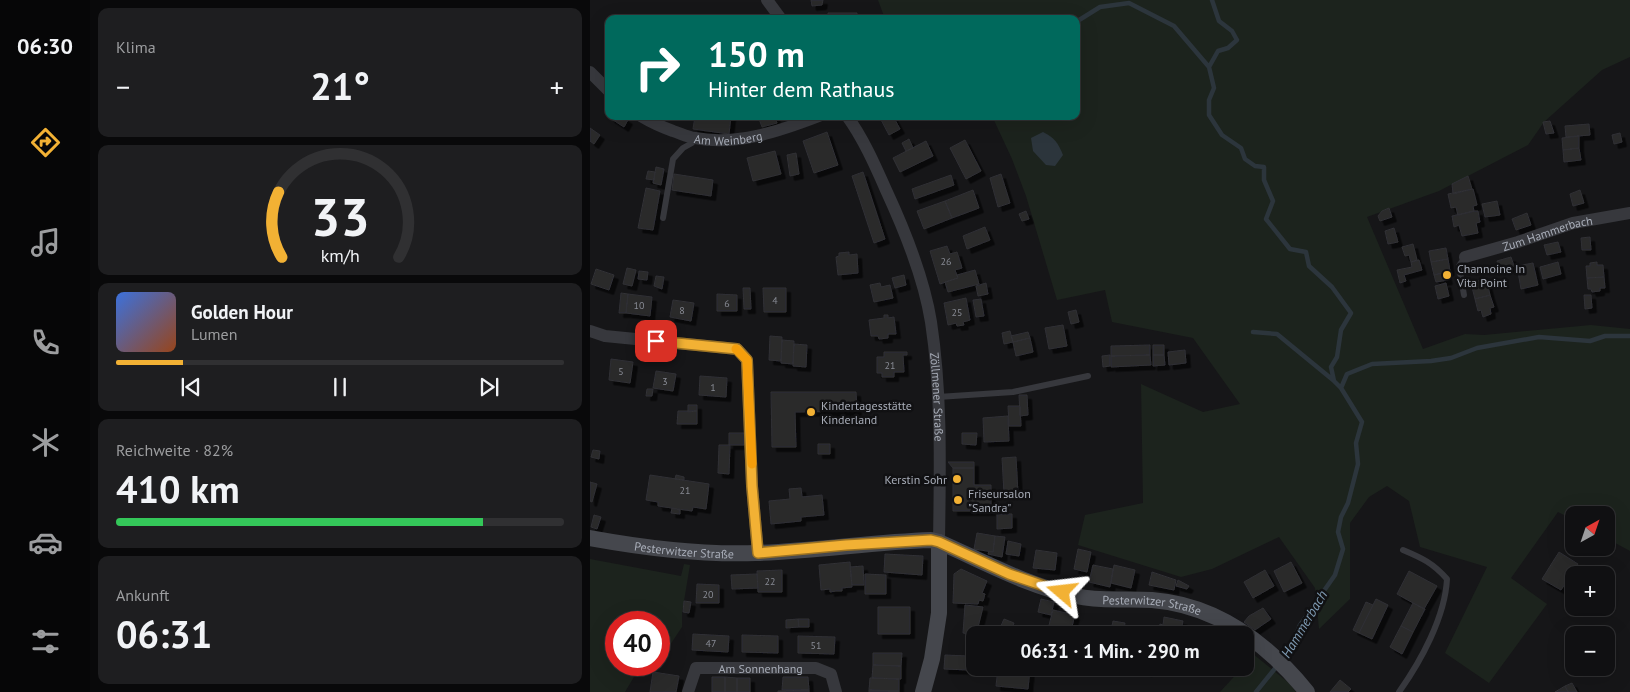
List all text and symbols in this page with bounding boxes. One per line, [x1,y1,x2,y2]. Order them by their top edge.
text: 150 m [708,31,805,77]
text: 06:30 [17,32,73,60]
icon: right [625,35,690,100]
text: Klima [116,37,156,57]
text: 21° [310,61,370,110]
text: − [116,68,130,105]
text: + [550,68,564,105]
text: Hinter dem Rathaus [708,75,895,103]
icon: directions [28,125,63,160]
street label: Am Weinberg [693,127,764,148]
text: 33 [311,183,369,250]
street label: Zum Hammerbach [1501,212,1594,254]
icon: music [28,225,63,260]
text: km/h [320,244,360,267]
house number: 26 [941,255,951,268]
place label: Channoine In Vita Point [1456,261,1525,290]
marker: Channoine In Vita Point [1441,269,1453,281]
house number: 4 [772,294,778,307]
house number: 6 [724,297,730,310]
house number: 10 [634,299,645,312]
text: Golden Hour [191,300,293,324]
house number: 8 [679,304,685,317]
house number: 25 [952,306,962,319]
pin [635,320,677,362]
text: Lumen [191,324,237,344]
icon: phone [28,325,63,360]
icon: arrive [642,327,670,355]
street label: Zöllmener Straße [927,352,947,442]
house number: 21 [885,359,895,372]
house number: 5 [618,365,624,378]
icon: previous [177,373,205,401]
icon: pause [326,373,354,401]
icon: next [475,373,503,401]
house number: 3 [662,375,668,388]
house number: 1 [710,381,716,394]
place label: Kindertagesstätte Kinderland [821,398,912,427]
marker: Kindertagesstätte Kinderland [805,406,817,418]
icon: climate [28,425,63,460]
text: Reichweite · 82% [116,440,233,460]
text: 410 km [116,464,240,513]
place label: Kerstin Sohr [885,472,947,487]
marker: Kerstin Sohr [951,473,963,485]
house number: 21 [680,484,690,497]
place label: Friseursalon "Sandra" [968,486,1031,515]
marker: Friseursalon "Sandra" [952,494,964,506]
north arrow [1565,506,1615,556]
map controls [1565,506,1615,676]
icon: car [28,525,63,560]
street label: Pesterwitzer Straße [633,538,734,561]
position arrow [1035,565,1087,617]
button: + [1565,566,1615,616]
house number: 22 [765,575,775,588]
text: Ankunft [116,585,169,605]
water label: Hammerbach [1277,587,1331,661]
house number: 20 [703,588,714,601]
street label: Pesterwitzer Straße [1102,592,1204,618]
text: 06:31 [116,609,212,658]
speed limit sign: 40 [605,611,670,676]
icon: filters [28,624,63,659]
button: − [1565,626,1615,676]
house number: 47 [706,637,716,650]
house number: 51 [811,639,821,652]
text: 06:31 · 1 Min. · 290 m [1020,639,1200,663]
street label: Am Sonnenhang [719,661,803,676]

